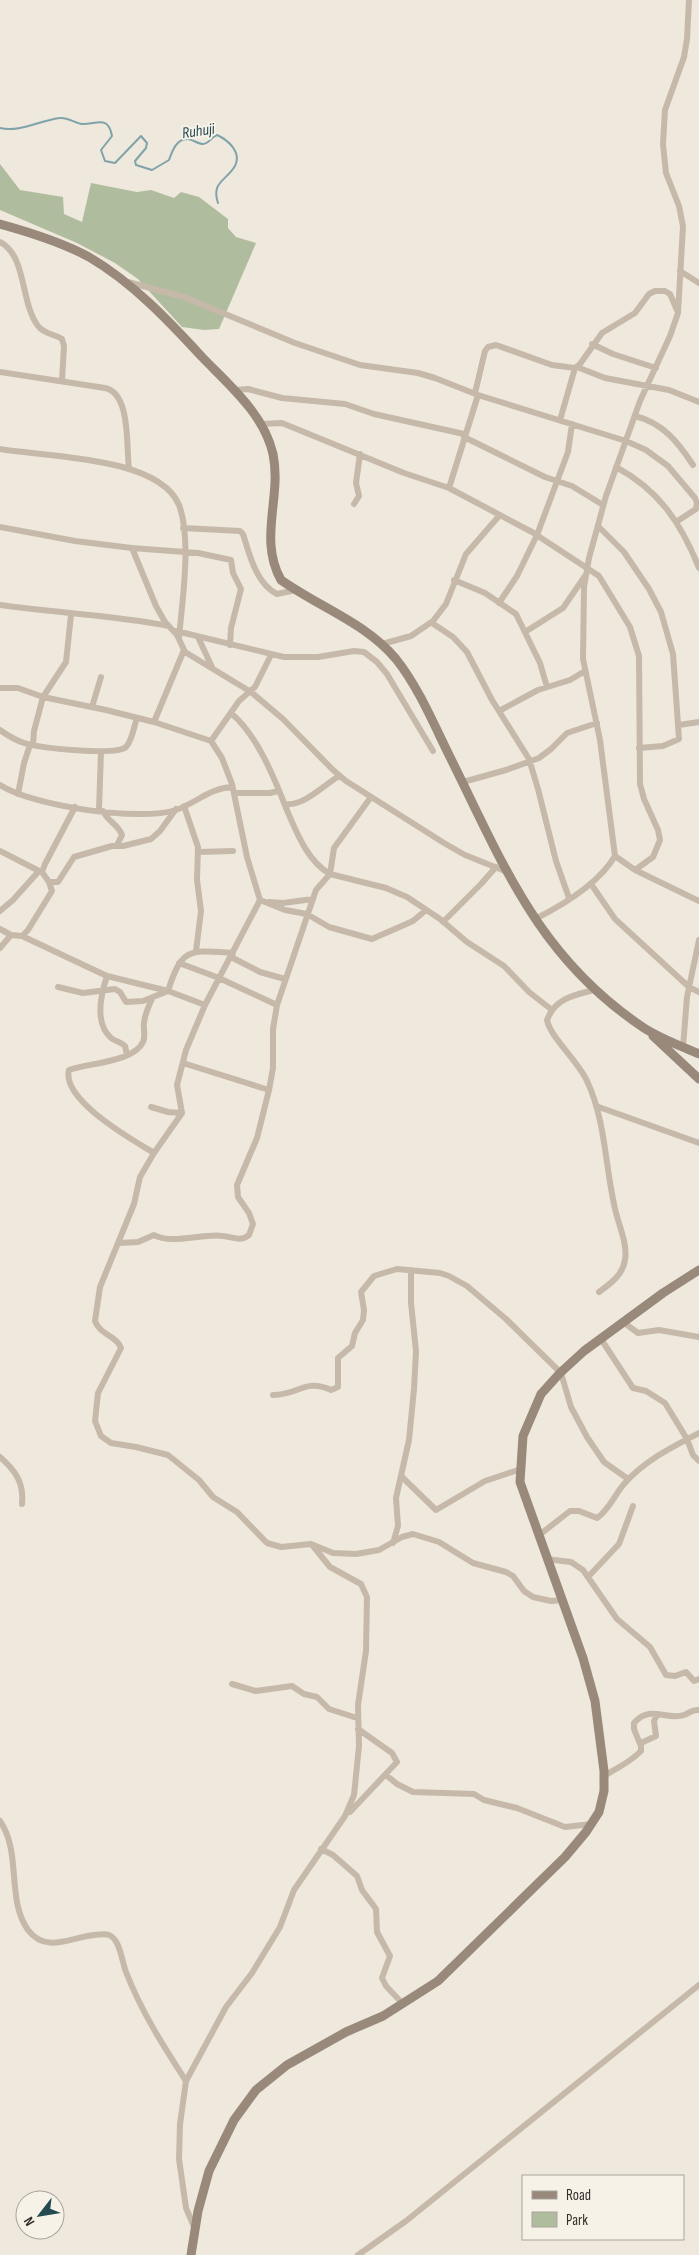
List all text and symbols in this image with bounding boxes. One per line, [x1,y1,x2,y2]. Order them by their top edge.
water label: Ruhuji [181,120,217,143]
legend [522,2175,684,2240]
text: Road [566,2186,591,2205]
north arrow [15,2190,65,2240]
text: Park [566,2211,588,2230]
text: N [20,2214,38,2229]

